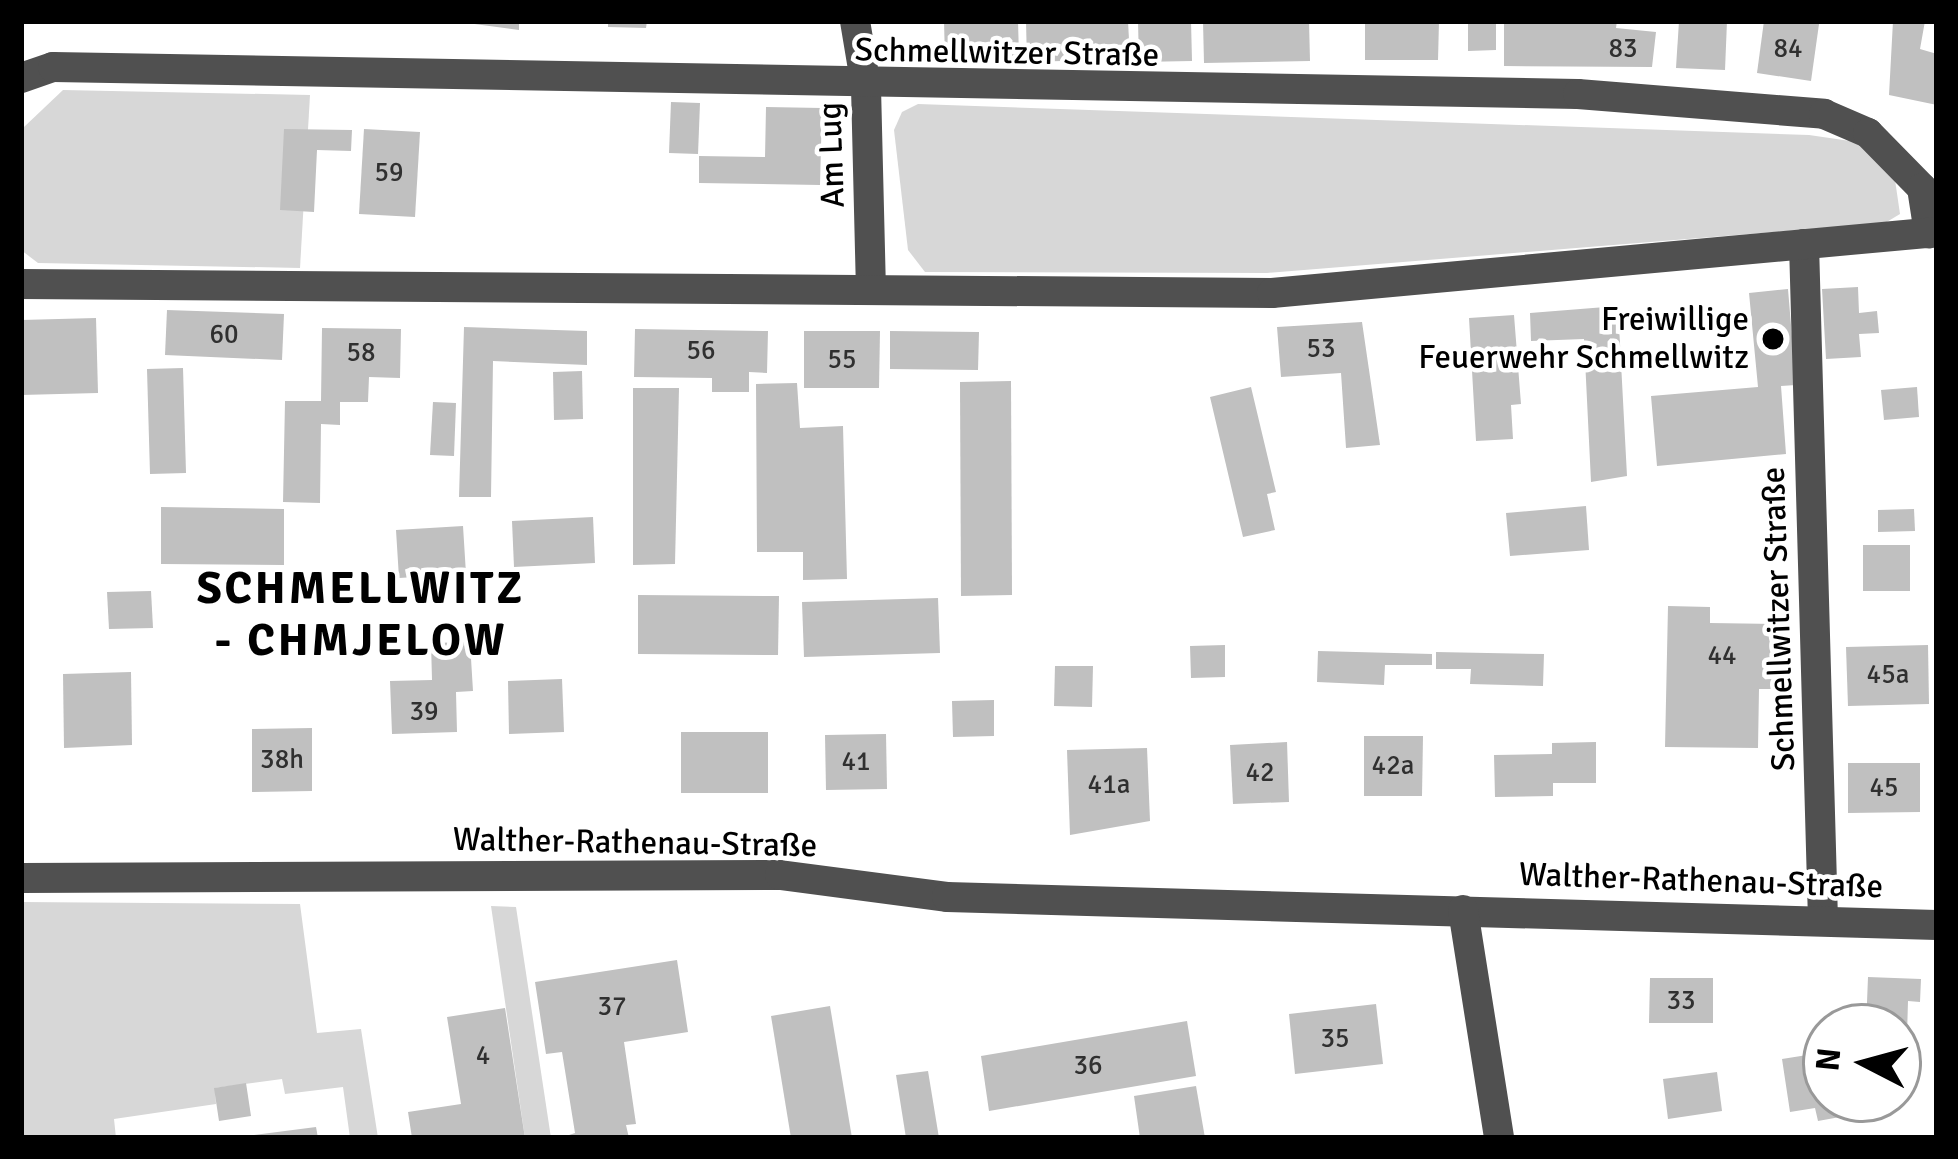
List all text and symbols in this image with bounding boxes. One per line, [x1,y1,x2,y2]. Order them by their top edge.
street label: Schmellwitzer Straße [854,31,1160,75]
house number: 83 [1608,33,1638,65]
house number: 84 [1773,33,1803,65]
street label: Am Lug [810,102,854,208]
house number: 59 [374,157,404,189]
place label: Freiwillige Feuerwehr Schmellwitz [1418,300,1749,378]
house number: 60 [209,319,239,351]
marker: Freiwillige Feuerwehr Schmellwitz [1760,326,1786,352]
house number: 53 [1306,333,1336,365]
house number: 56 [686,335,716,367]
house number: 58 [346,337,376,369]
house number: 55 [827,344,857,376]
street label: Schmellwitzer Straße [1754,466,1804,772]
district label: SCHMELLWITZ - CHMJELOW [197,562,525,668]
house number: 44 [1707,640,1737,672]
house number: 45a [1867,659,1909,691]
house number: 39 [409,696,439,728]
house number: 38h [260,744,304,776]
house number: 41 [841,746,871,778]
house number: 42a [1372,750,1414,782]
house number: 42 [1245,757,1275,789]
house number: 41a [1088,769,1130,801]
house number: 45 [1869,772,1899,804]
street label: Walther-Rathenau-Straße [452,820,818,866]
street label: Walther-Rathenau-Straße [1518,855,1884,907]
house number: 33 [1666,985,1696,1017]
house number: 37 [597,991,627,1023]
north arrow [1802,1003,1922,1123]
house number: 35 [1320,1023,1350,1055]
house number: 4 [476,1040,490,1072]
text: N [1807,1046,1850,1073]
house number: 36 [1073,1050,1103,1082]

